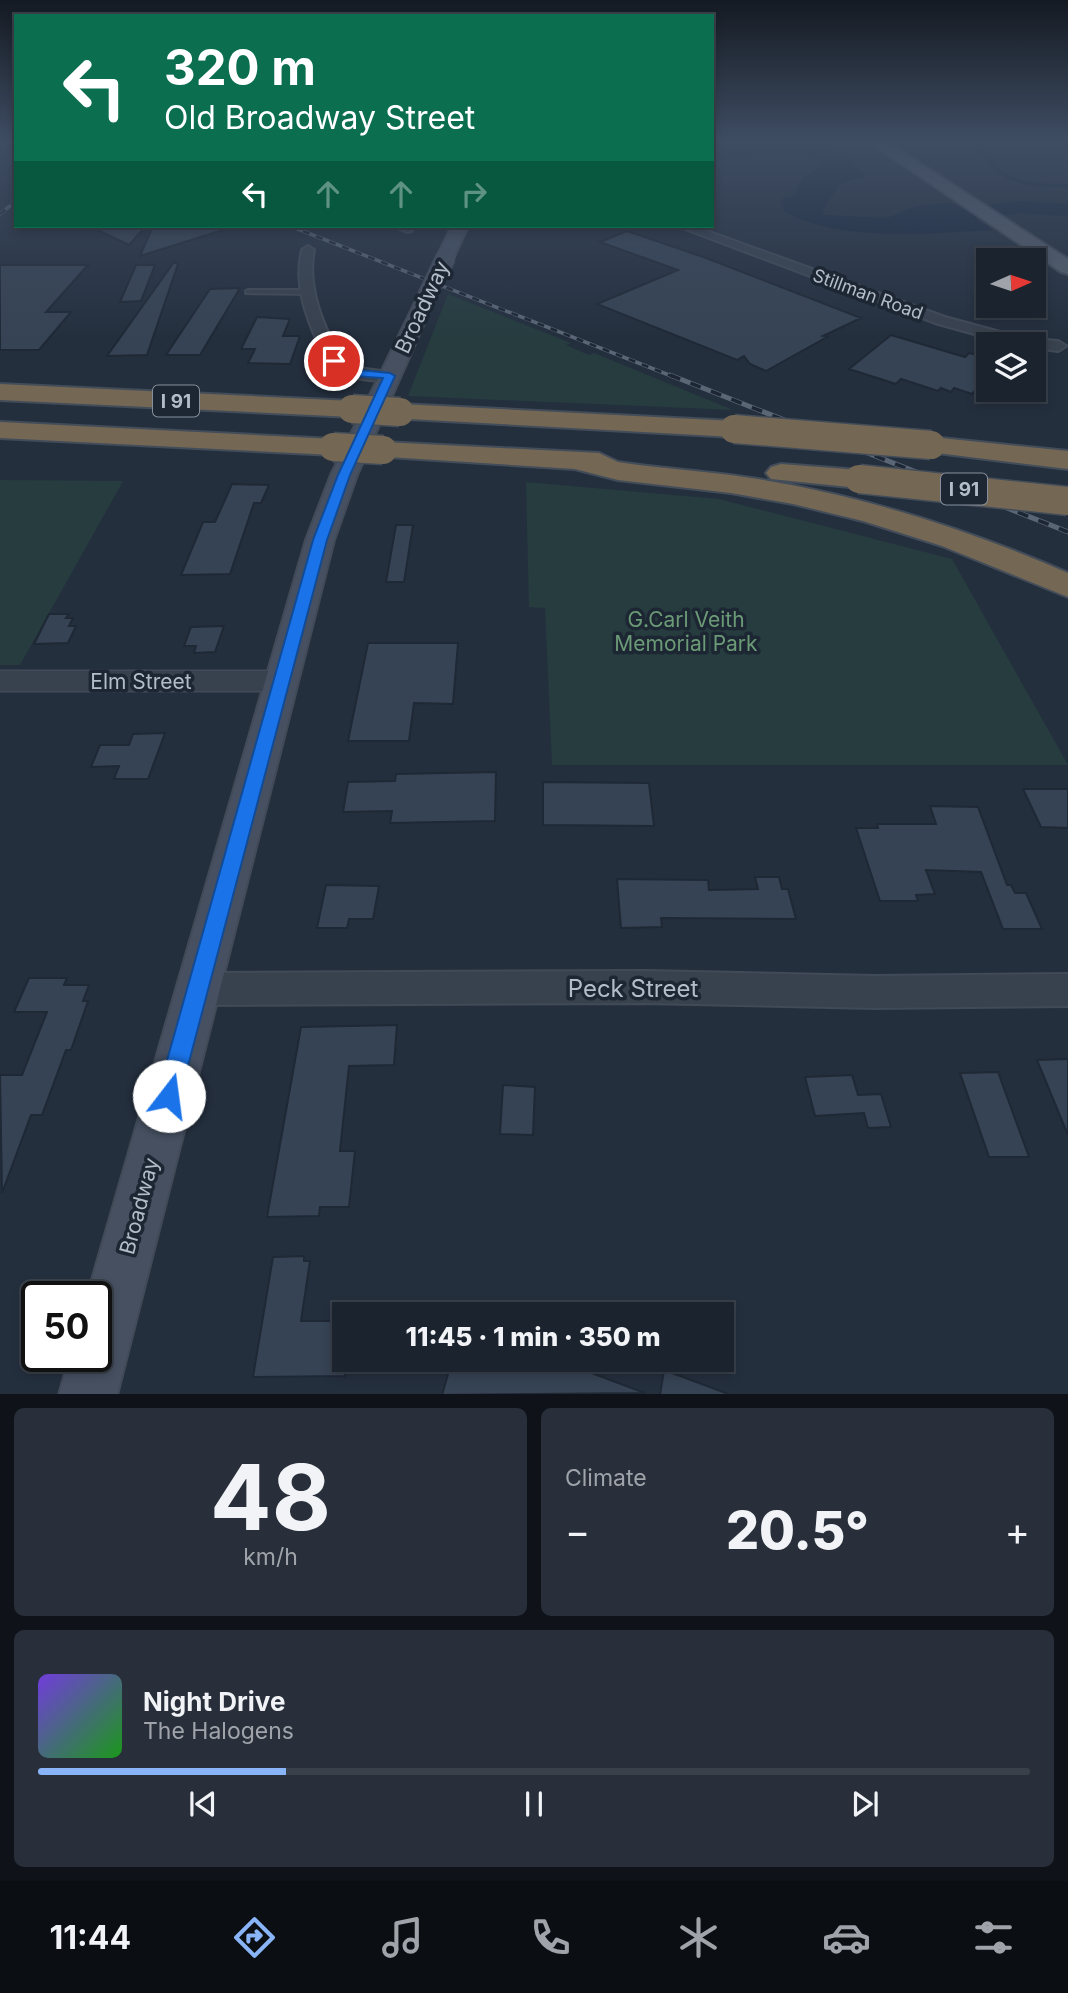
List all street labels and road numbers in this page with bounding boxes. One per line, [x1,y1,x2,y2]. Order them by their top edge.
street label: Broadway [390,257,454,357]
street label: Stillman Road [810,264,926,324]
road number: I 91 [153,386,199,416]
road number: I 91 [941,474,987,504]
street label: Elm Street [90,669,192,694]
street label: Peck Street [568,974,698,1003]
street label: Broadway [114,1155,164,1257]

